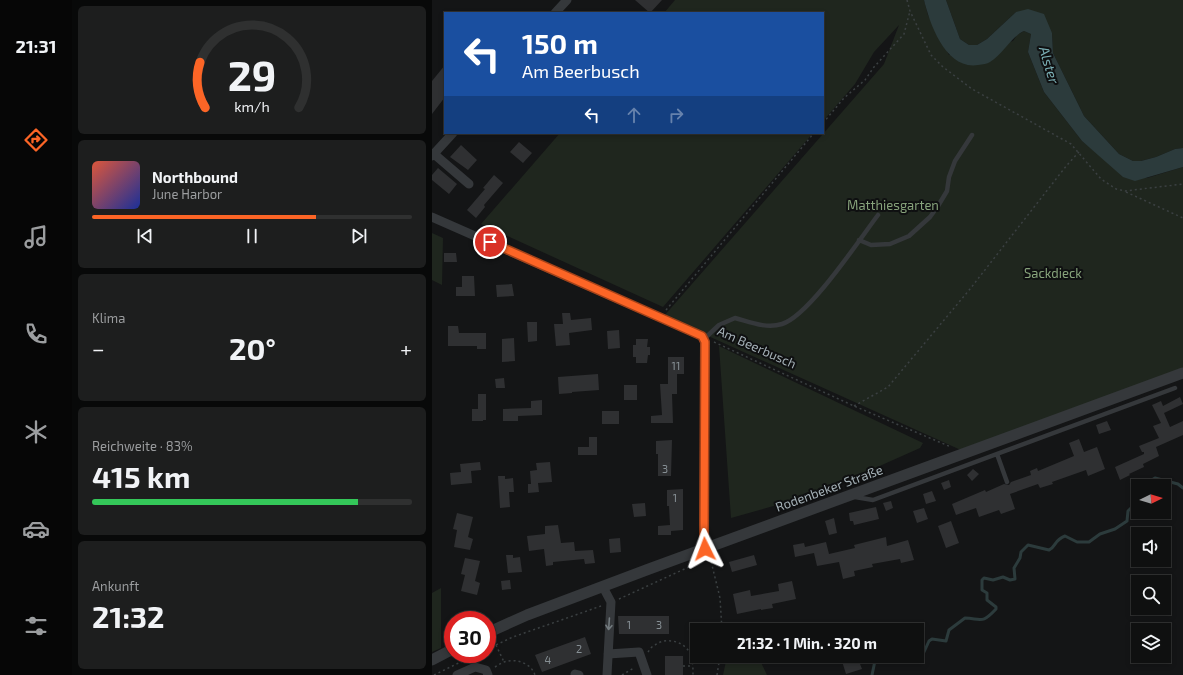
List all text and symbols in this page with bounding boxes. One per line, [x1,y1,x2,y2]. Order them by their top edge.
text: 150 m [522,26,598,60]
icon: left [456,28,508,80]
text: 21:31 [16,35,56,57]
water label: Alster [1035,43,1063,86]
text: 29 [228,49,276,99]
text: Am Beerbusch [522,60,640,82]
text: km/h [234,97,270,114]
icon: left [581,104,603,126]
icon: ahead [623,104,645,126]
icon: right [665,104,687,126]
icon: directions [22,126,50,154]
text: Northbound [152,168,238,186]
text: June Harbor [152,186,222,202]
park label: Matthiesgarten [847,197,939,213]
icon: music [22,223,50,251]
icon: previous [134,225,156,247]
icon: pause [241,225,263,247]
icon: next [348,225,370,247]
pin [473,225,507,259]
icon: arrive [479,231,501,253]
park label: Sackdieck [1024,265,1082,281]
text: Klima [92,310,125,326]
icon: phone [22,320,50,348]
street label: Am Beerbusch [715,322,799,372]
text: 20° [229,330,276,366]
text: − [92,335,105,361]
text: + [400,335,412,361]
house number: 11 [672,359,680,372]
icon: climate [22,418,50,446]
text: Reichweite · 83% [92,438,193,454]
text: 415 km [92,458,190,494]
street label: Rodenbeker Straße [773,461,885,515]
house number: 3 [662,462,668,475]
north arrow [1131,479,1171,519]
map controls [1131,479,1171,663]
house number: 1 [673,491,677,504]
icon: car [22,515,50,543]
button: sound [1131,527,1171,567]
position arrow [684,528,726,570]
button: search [1131,575,1171,615]
text: Ankunft [92,578,139,594]
text: 21:32 [92,598,165,634]
speed limit sign: 30 [444,611,496,663]
icon: filters [22,612,50,640]
one-way arrow [606,617,613,630]
house number: 1 [627,618,631,631]
house number: 3 [656,618,662,631]
button: layers [1131,623,1171,663]
text: 21:32 · 1 Min. · 320 m [737,634,877,652]
house number: 2 [576,642,582,655]
house number: 4 [545,653,552,666]

